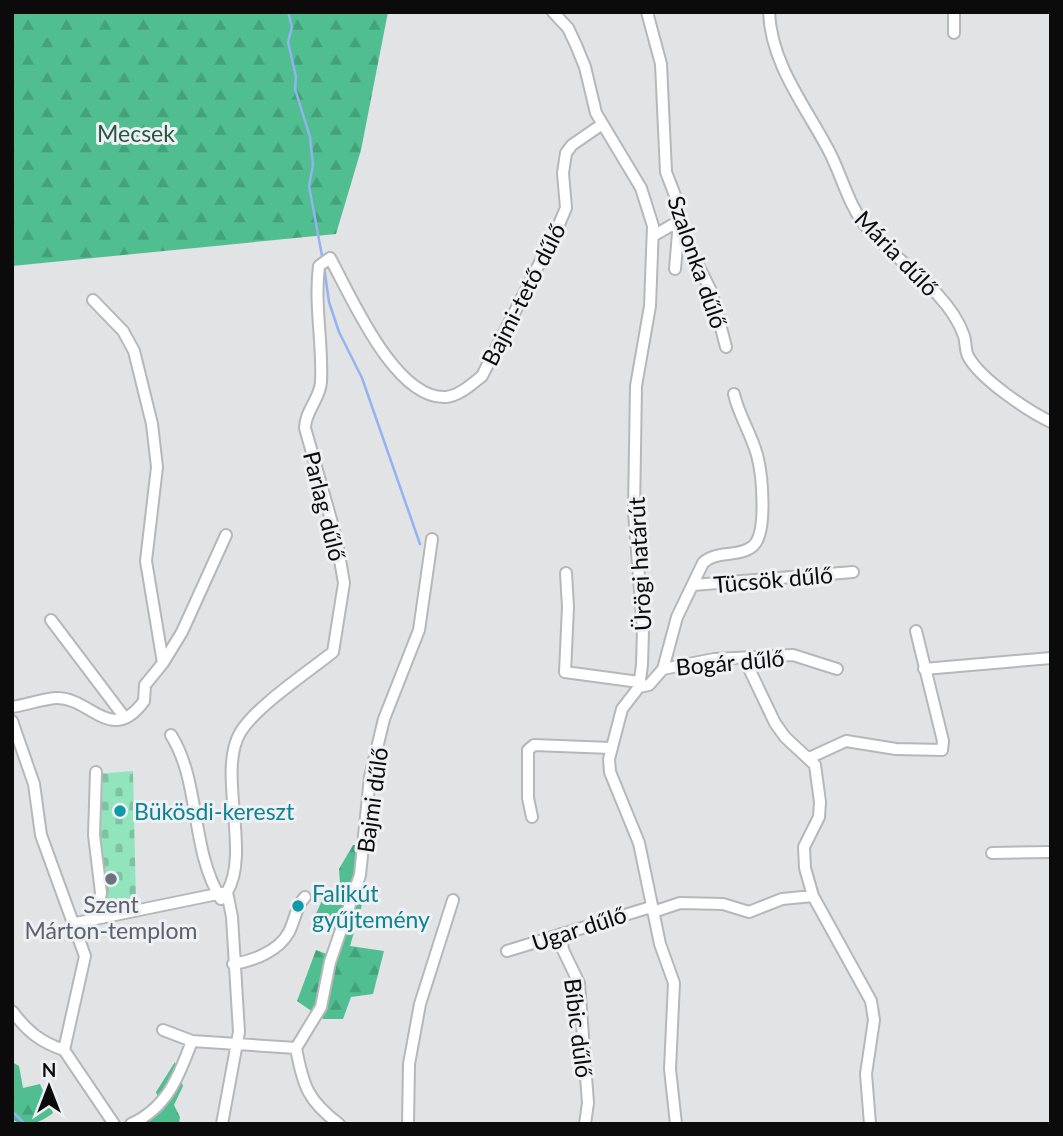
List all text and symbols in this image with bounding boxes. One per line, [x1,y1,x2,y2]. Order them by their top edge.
park label: Mecsek [97,119,175,147]
street label: Szalonka dűlő [662,192,734,332]
street label: Mária dűlő [849,204,945,302]
street label: Bajmi-tető dűlő [475,218,571,370]
street label: Parlag dűlő [298,448,352,564]
street label: Ürögi határút [621,496,656,632]
street label: Tücsök dűlő [712,560,834,598]
street label: Bogár dűlő [674,643,786,681]
street label: Bajmi dűlő [351,746,393,854]
place label: Bükösdi-kereszt [134,797,295,825]
marker: Bükösdi-kereszt [112,803,128,819]
marker: Szent Márton-templom [103,871,119,887]
place label: Falikút gyűjtemény [312,879,430,933]
place label: Szent Márton-templom [25,890,197,944]
marker: Falikút gyűjtemény [290,898,306,914]
street label: Ugar dűlő [528,900,630,956]
street label: Bíbic dűlő [559,977,599,1079]
north arrow [14,1052,84,1122]
text: N [42,1058,56,1081]

